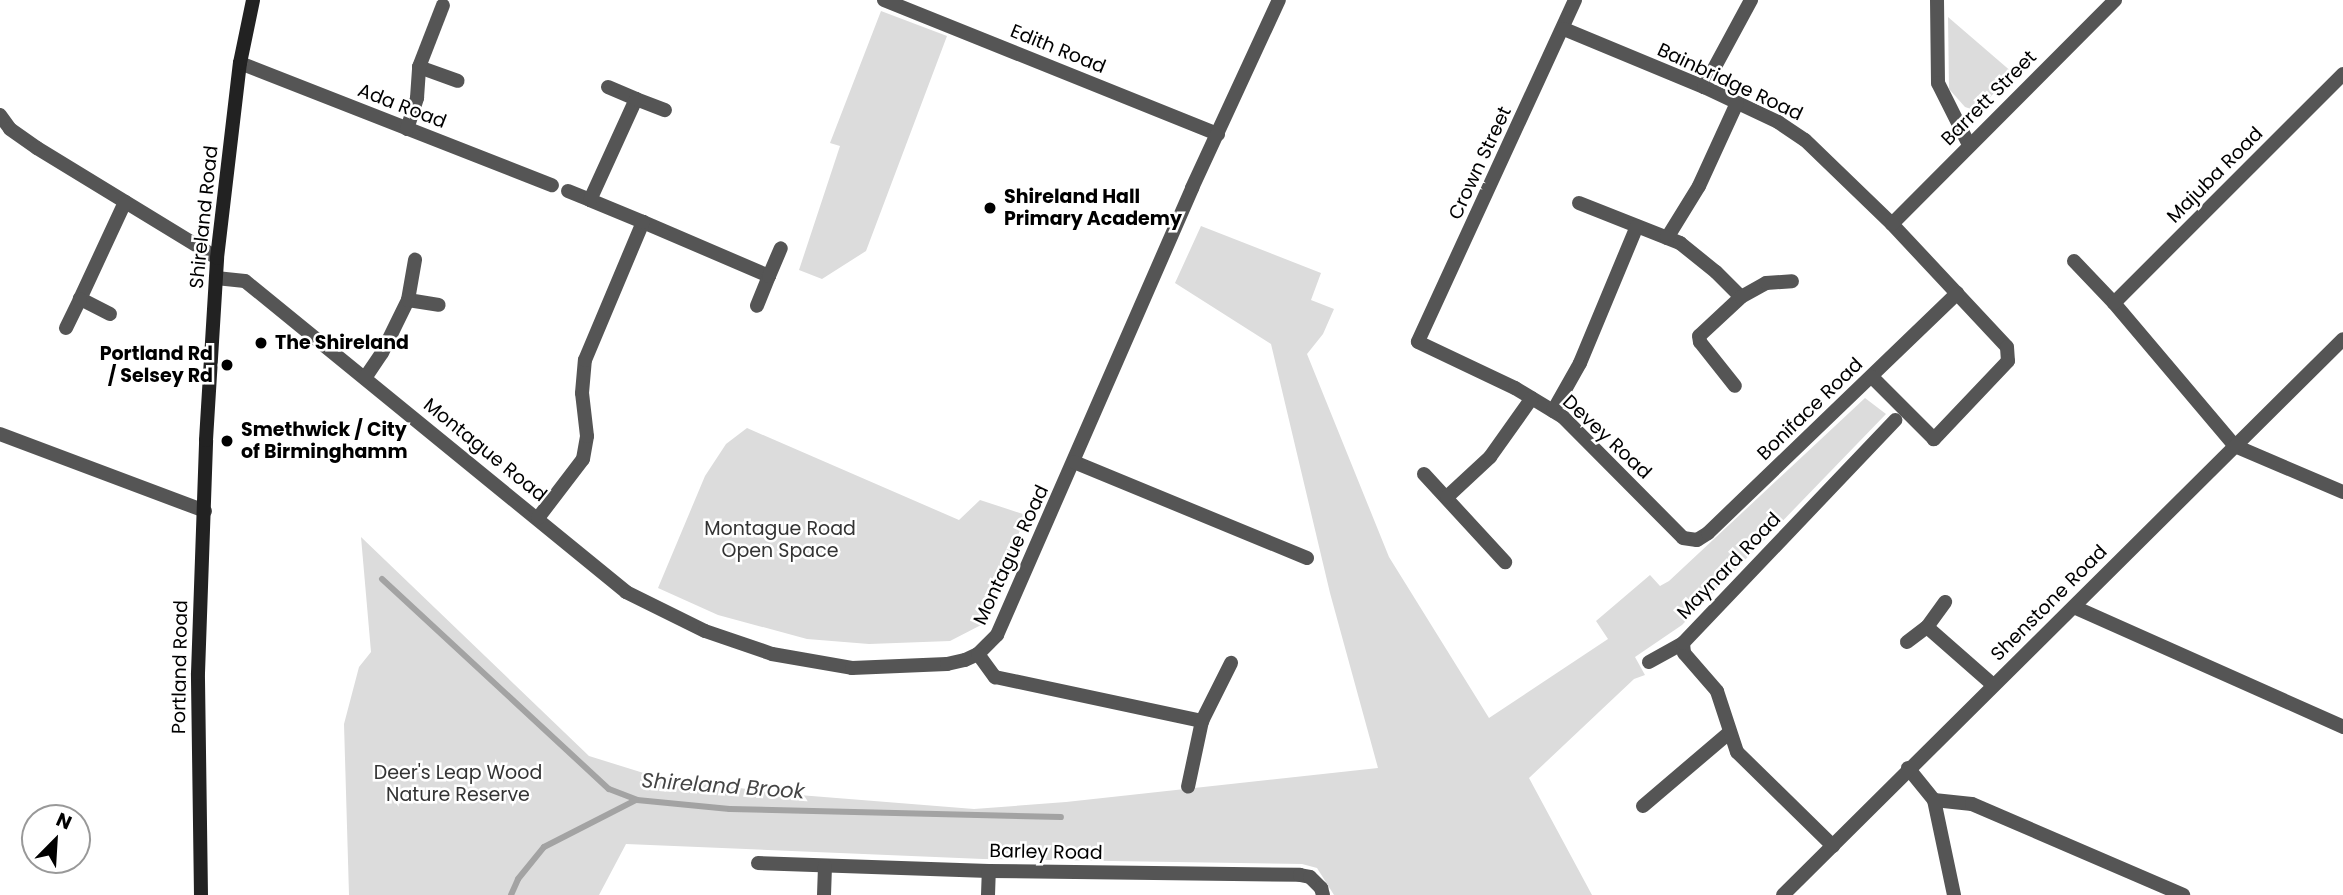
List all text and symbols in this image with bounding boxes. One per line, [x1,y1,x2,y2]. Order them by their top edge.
street label: Edith Road [1007,20,1109,78]
street label: Bainbridge Road [1654,38,1806,126]
street label: Barrett Street [1937,46,2041,150]
street label: Ada Road [355,79,449,133]
street label: Crown Street [1444,103,1516,223]
street label: Majuba Road [2162,122,2268,228]
street label: Shireland Road [185,144,223,290]
place label: Shireland Hall Primary Academy [1004,186,1182,230]
marker: Shireland Hall Primary Academy [982,200,998,216]
place label: The Shireland [275,332,409,354]
marker: The Shireland [253,335,269,351]
place label: Portland Rd / Selsey Rd [100,343,213,387]
street label: Boniface Road [1753,353,1867,465]
marker: Portland Rd / Selsey Rd [219,357,235,373]
street label: Devey Road [1558,390,1656,484]
street label: Montague Road [419,393,551,507]
place label: Smethwick / City of Birminghamm [241,419,408,463]
marker: Smethwick / City of Birminghamm [219,433,235,449]
street label: Montague Road [969,481,1053,629]
street label: Maynard Road [1672,508,1786,624]
park label: Montague Road Open Space [704,518,856,562]
street label: Shenstone Road [1986,540,2112,666]
street label: Portland Road [167,600,193,734]
park label: Deer's Leap Wood Nature Reserve [374,762,542,806]
water label: Shireland Brook [641,768,805,804]
north arrow [21,804,91,874]
text: N [52,806,76,836]
street label: Barley Road [989,840,1103,864]

